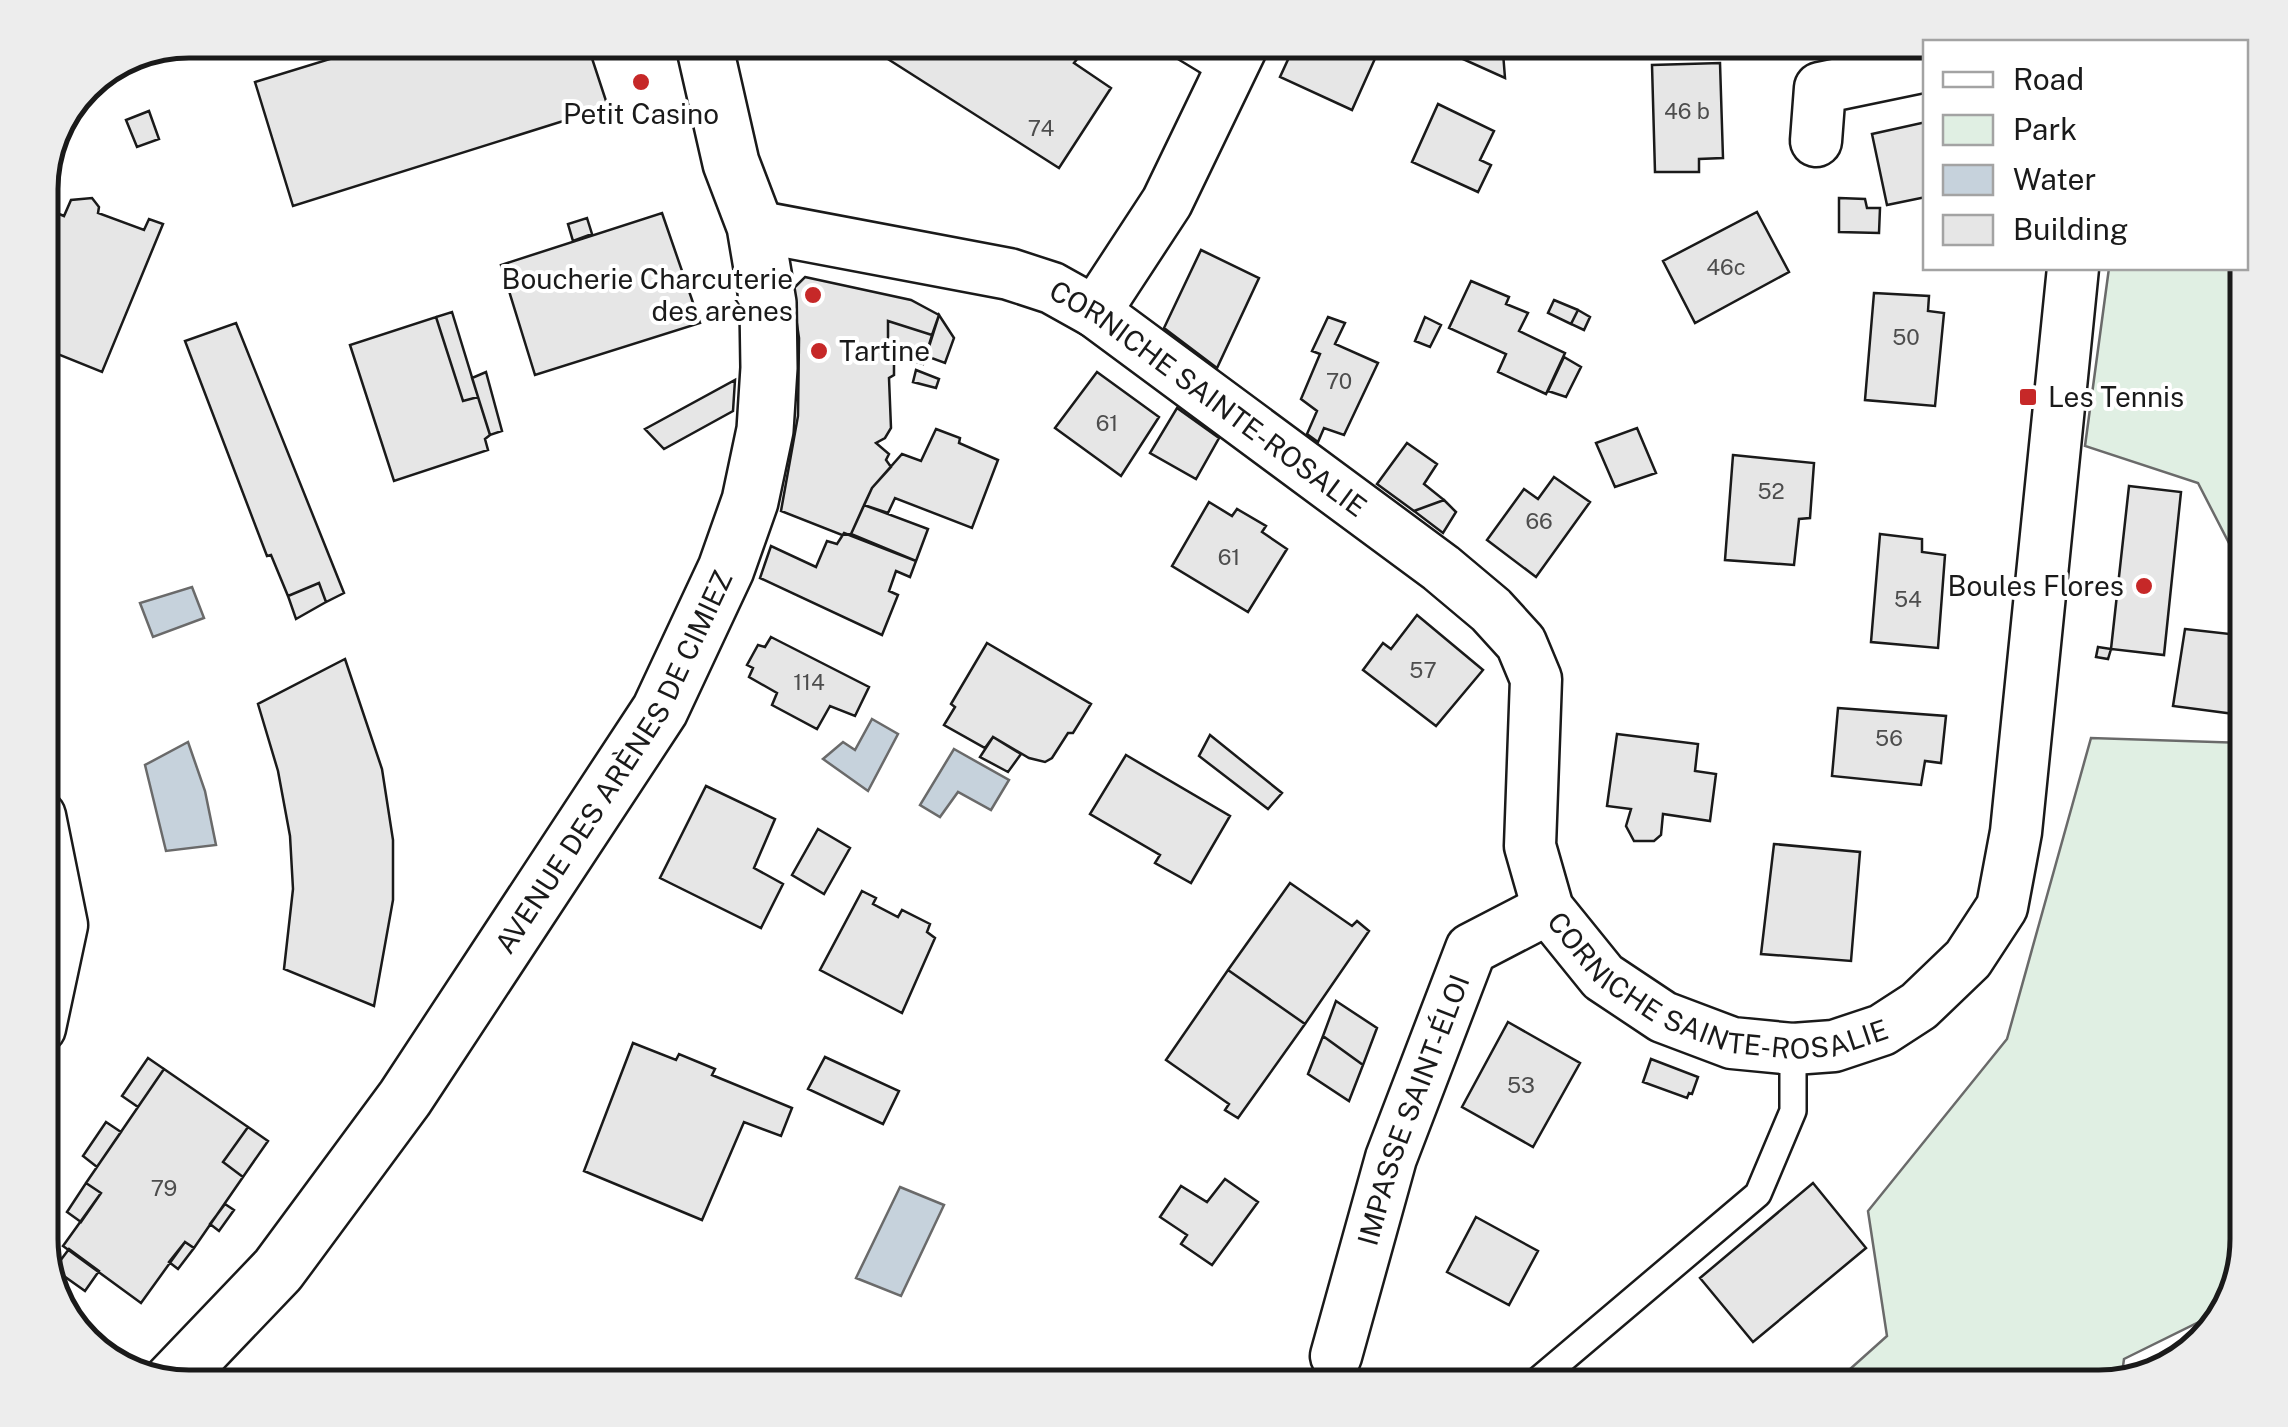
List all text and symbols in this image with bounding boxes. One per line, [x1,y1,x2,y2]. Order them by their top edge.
legend [1923,40,2248,270]
text: Road [2013,61,2084,97]
marker: Petit Casino [630,71,652,93]
place label: Petit Casino [563,97,719,130]
house number: 46 b [1664,98,1710,124]
text: Park [2013,111,2077,147]
house number: 74 [1028,115,1054,141]
text: Water [2013,161,2096,197]
text: Building [2013,211,2128,247]
house number: 46c [1706,254,1746,280]
place label: Boucherie Charcuterie des arènes [502,262,793,327]
street label: CORNICHE SAINTE-ROSALIE [1044,273,1373,523]
marker: Boucherie Charcuterie des arènes [802,284,824,306]
house number: 50 [1892,324,1920,350]
place label: Tartine [839,334,930,367]
marker: Tartine [808,340,830,362]
house number: 70 [1326,368,1352,394]
place label: Les Tennis [2048,380,2184,413]
marker: Les Tennis [2017,386,2039,408]
house number: 61 [1096,410,1118,436]
house number: 52 [1757,478,1785,504]
house number: 66 [1525,508,1553,534]
house number: 61 [1218,544,1240,570]
street label: AVENUE DES ARÈNES DE CIMIEZ [488,565,739,959]
place label: Boules Flores [1948,569,2124,602]
marker: Boules Flores [2133,575,2155,597]
house number: 54 [1894,586,1922,612]
house number: 57 [1409,657,1437,683]
house number: 114 [793,669,825,695]
house number: 56 [1875,725,1903,751]
street label: CORNICHE SAINTE-ROSALIE [1541,905,1892,1065]
street label: IMPASSE SAINT-ÉLOI [1351,970,1476,1249]
house number: 53 [1507,1072,1535,1098]
house number: 79 [151,1175,177,1201]

